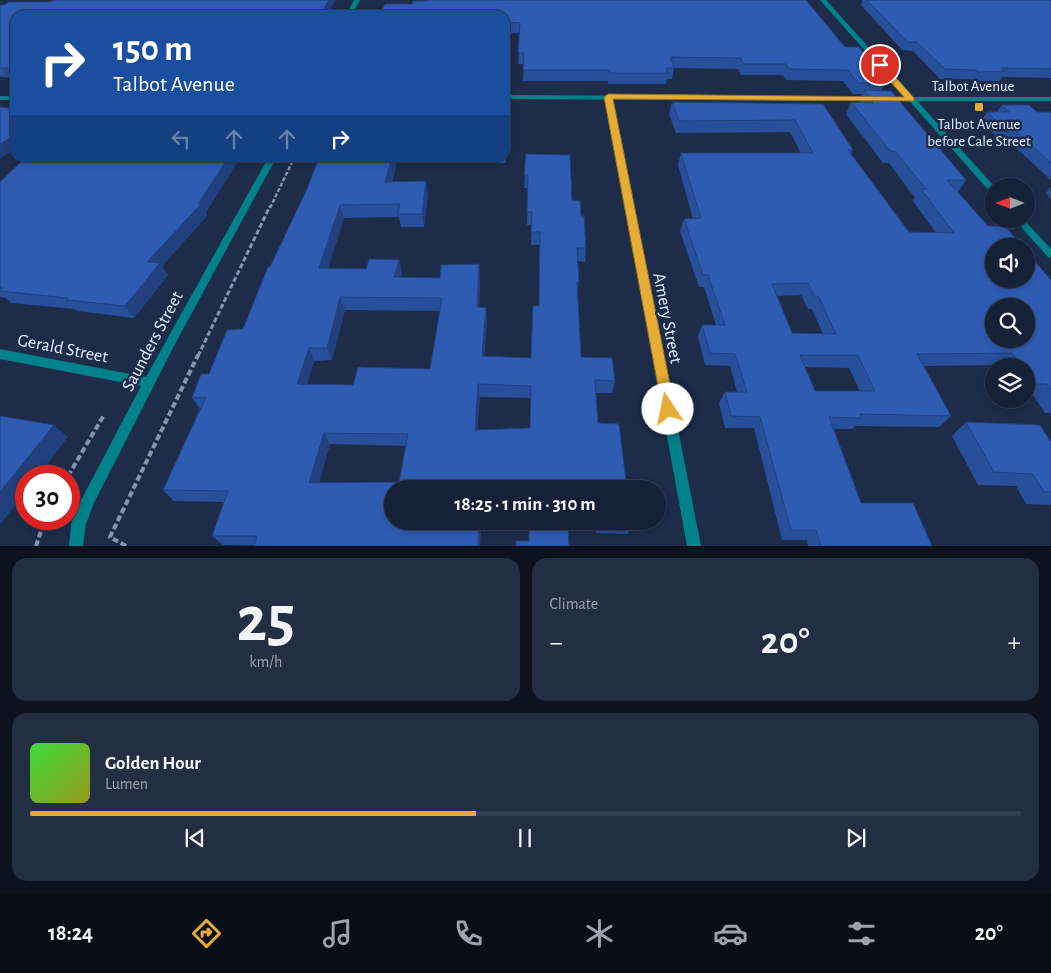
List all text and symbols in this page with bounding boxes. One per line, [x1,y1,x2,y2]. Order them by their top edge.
icon: right [30,30,95,95]
text: 150 m [113,32,193,67]
pin [859,44,901,86]
icon: arrive [866,51,894,79]
text: Talbot Avenue [113,73,235,95]
street label: Talbot Avenue [931,79,1015,94]
marker: Talbot Avenue before Cale Street [973,101,985,113]
place label: Talbot Avenue before Cale Street [927,117,1031,149]
icon: left [167,125,195,153]
icon: ahead [220,125,248,153]
icon: ahead [273,125,301,153]
icon: right [326,125,354,153]
north arrow [985,178,1035,228]
map controls [985,178,1035,408]
button: sound [985,238,1035,288]
street label: Amery Street [649,271,685,365]
street label: Saunders Street [119,288,187,394]
button: search [985,298,1035,348]
street label: Gerald Street [16,331,110,367]
button: layers [985,358,1035,408]
position arrow [641,382,693,434]
speed limit sign: 30 [15,465,80,530]
text: 18:25 · 1 min · 310 m [454,495,596,514]
text: 25 [236,588,295,653]
text: Climate [550,596,598,612]
text: 20° [761,623,810,661]
text: − [550,629,563,657]
text: + [1008,629,1021,657]
text: km/h [249,654,282,670]
text: Golden Hour [105,754,201,773]
text: Lumen [105,776,148,792]
icon: previous [181,824,209,852]
icon: pause [511,824,539,852]
icon: next [842,824,870,852]
icon: directions [189,916,224,951]
icon: music [320,916,355,951]
icon: phone [451,916,486,951]
icon: climate [582,916,617,951]
icon: car [713,916,748,951]
icon: filters [844,916,879,951]
text: 18:24 [48,922,93,944]
text: 20° [975,922,1003,944]

